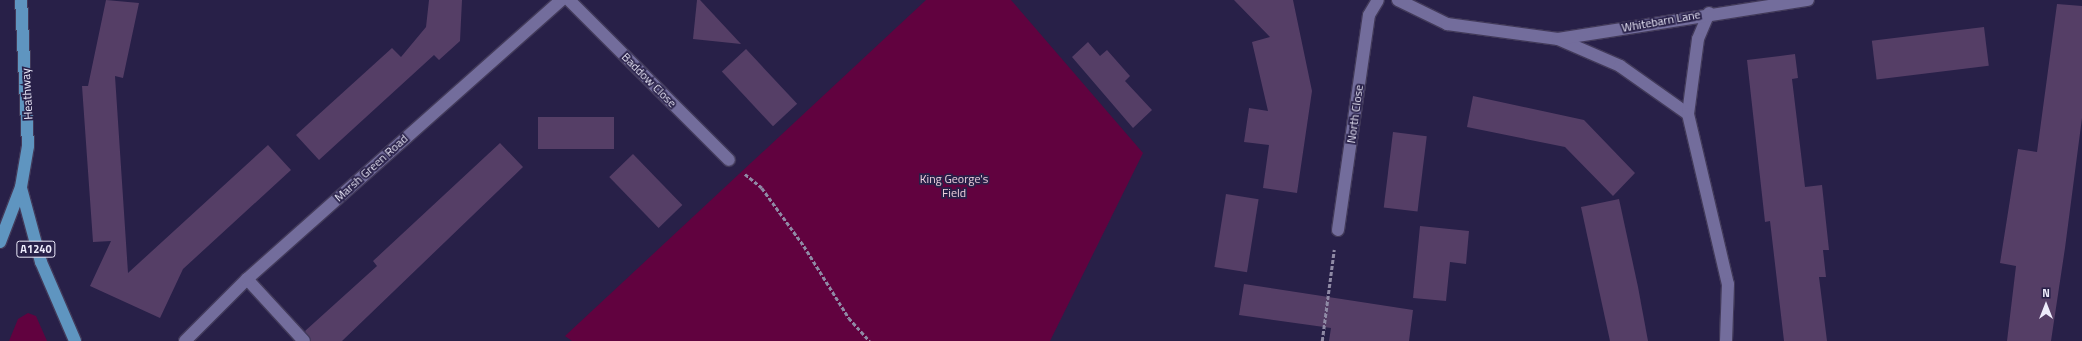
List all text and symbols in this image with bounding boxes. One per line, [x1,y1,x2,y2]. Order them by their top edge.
street label: Whitebarn Lane [1620,7,1702,35]
street label: Baddow Close [619,50,679,110]
street label: Heathway [18,68,36,120]
street label: North Close [1344,84,1366,144]
street label: Marsh Green Road [331,131,411,205]
park label: King George's Field [920,172,988,200]
road number: A1240 [16,240,56,258]
north arrow [2026,285,2066,325]
text: N [2042,285,2050,301]

